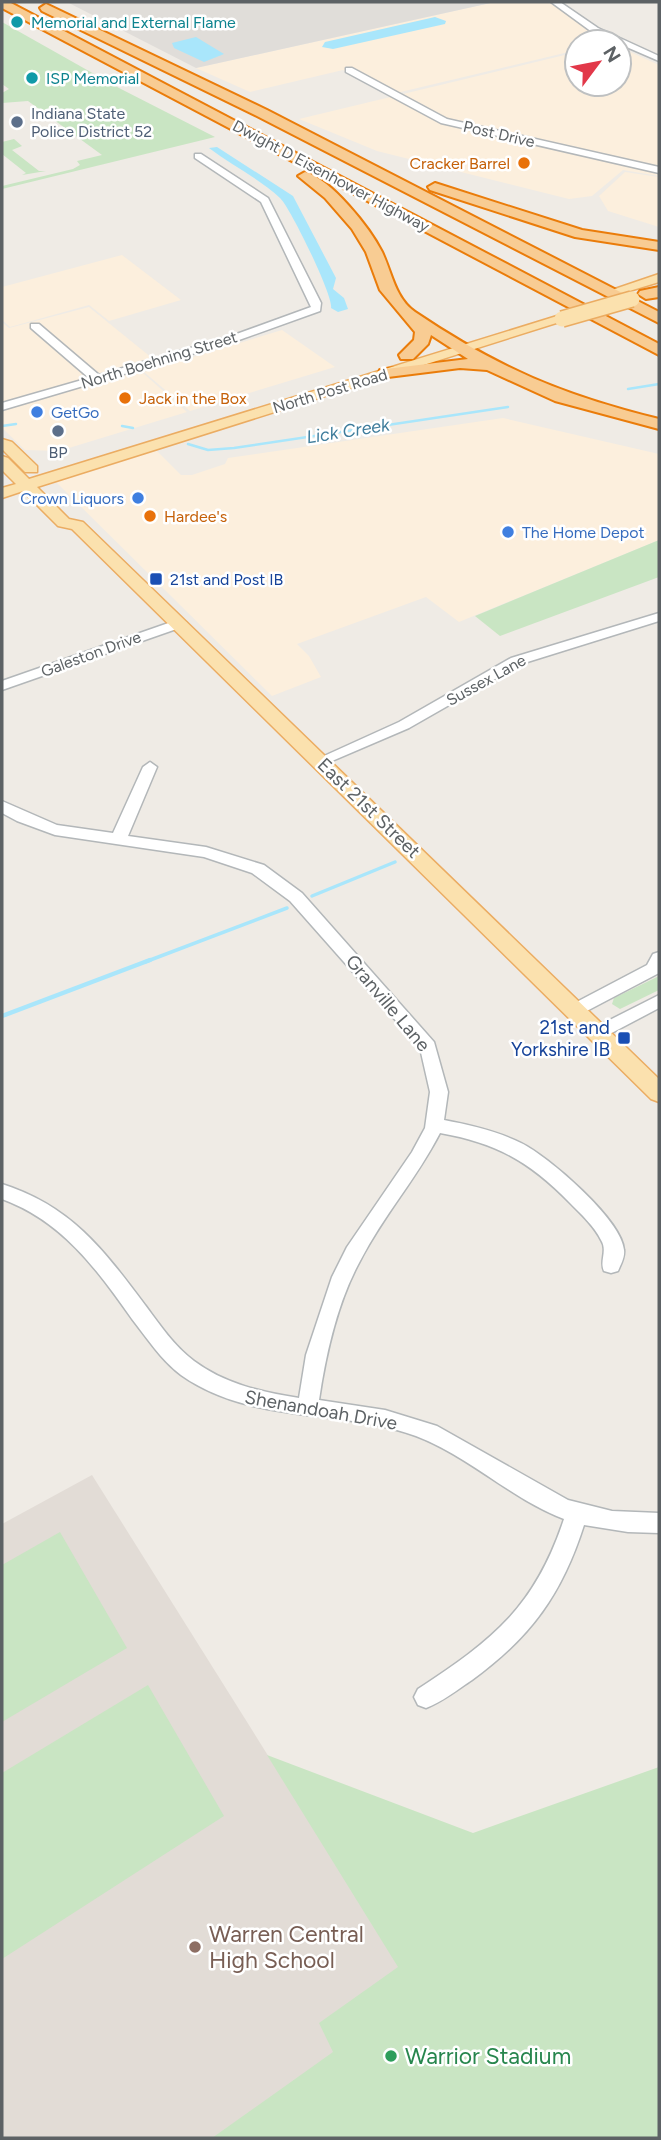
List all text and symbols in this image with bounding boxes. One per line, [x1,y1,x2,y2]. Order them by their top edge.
place label: Memorial and External Flame [31,13,236,32]
marker: Memorial and External Flame [9,14,25,30]
north arrow [563,28,633,98]
text: N [598,42,626,67]
place label: ISP Memorial [46,69,139,88]
marker: ISP Memorial [24,70,40,86]
place label: Indiana State Police District 52 [31,104,152,141]
marker: Indiana State Police District 52 [9,114,25,130]
street label: Dwight D Eisenhower Highway [229,116,433,236]
street label: Post Drive [461,117,537,152]
place label: Cracker Barrel [410,154,510,173]
marker: Cracker Barrel [516,155,532,171]
street label: North Boehning Street [79,327,239,393]
street label: North Post Road [270,365,390,417]
place label: Jack in the Box [139,389,247,408]
marker: Jack in the Box [117,390,133,406]
place label: GetGo [51,403,99,422]
marker: GetGo [29,404,45,420]
water label: Lick Creek [305,413,392,448]
marker: BP [50,423,66,439]
place label: BP [48,443,68,462]
place label: Crown Liquors [20,489,124,508]
marker: Crown Liquors [130,490,146,506]
place label: Hardee's [164,507,227,526]
marker: Hardee's [142,508,158,524]
place label: The Home Depot [522,523,645,542]
marker: The Home Depot [500,524,516,540]
place label: 21st and Post IB [170,570,284,589]
marker: 21st and Post IB [148,571,164,587]
street label: Galeston Drive [38,627,144,681]
street label: Sussex Lane [443,650,529,710]
street label: East 21st Street [313,753,425,863]
street label: Granville Lane [341,950,435,1056]
place label: 21st and Yorkshire IB [511,1016,610,1061]
marker: 21st and Yorkshire IB [616,1030,632,1046]
street label: Shenandoah Drive [243,1385,399,1435]
place label: Warren Central High School [209,1920,364,1974]
marker: Warren Central High School [187,1939,203,1955]
place label: Warrior Stadium [405,2042,571,2070]
marker: Warrior Stadium [383,2048,399,2064]

